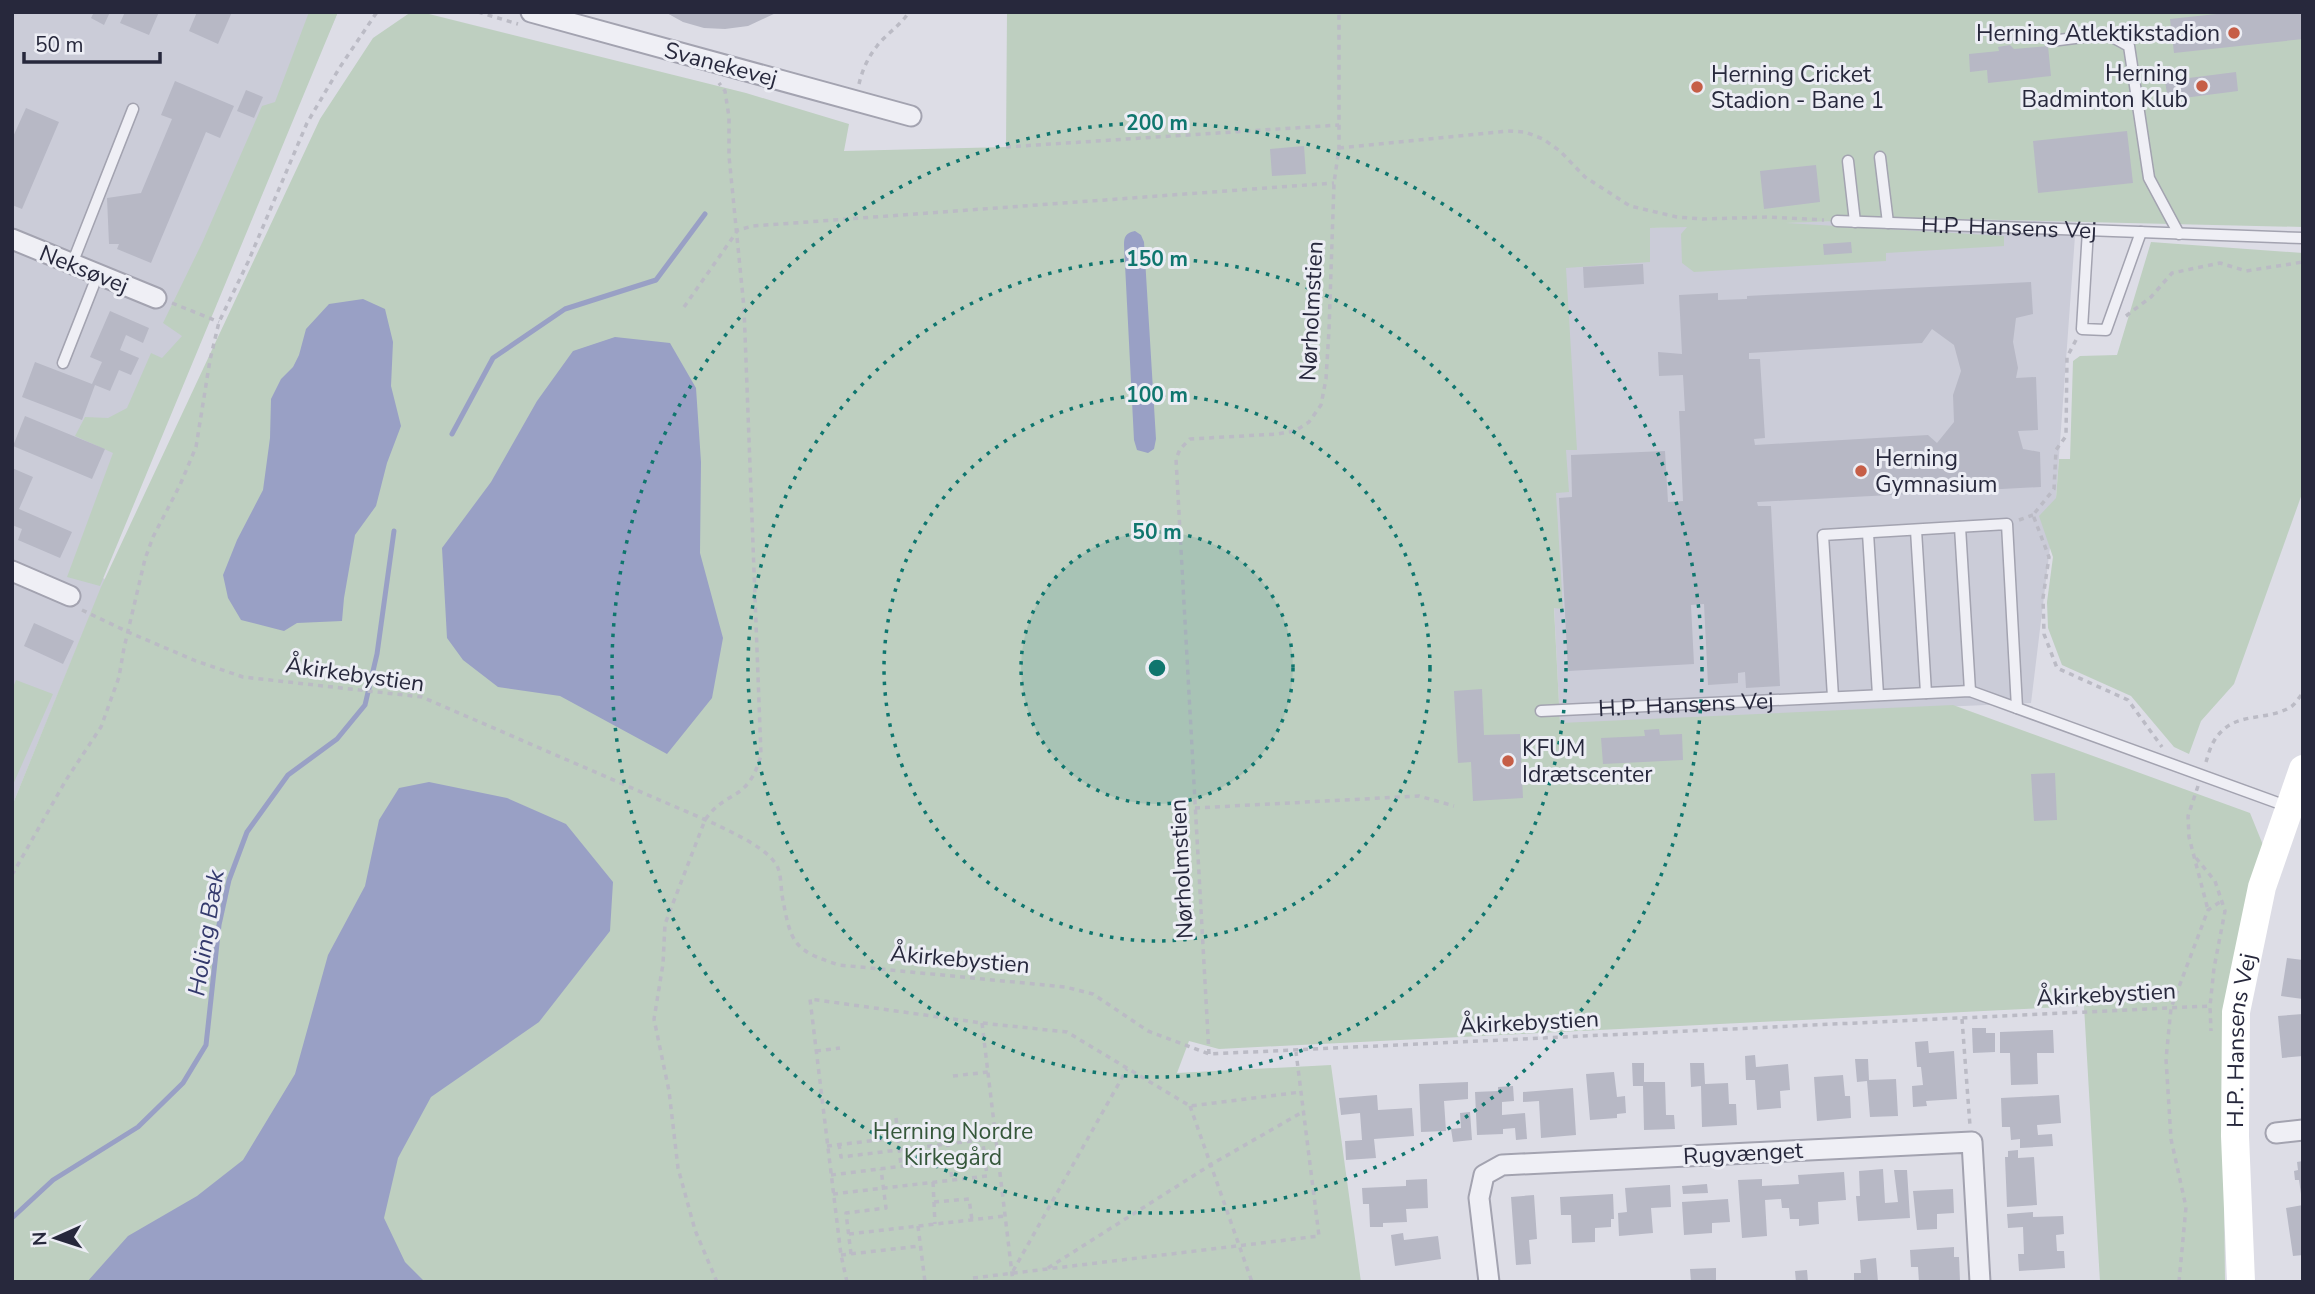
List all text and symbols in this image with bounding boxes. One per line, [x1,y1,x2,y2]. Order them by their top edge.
place label: Herning Atlektikstadion [1976,18,2220,49]
scale bar [24,21,161,65]
marker: Herning Atlektikstadion [2226,25,2242,41]
text: 50 m [35,31,84,59]
street label: Svanekevej [661,35,781,94]
place label: Herning Badminton Klub [2022,58,2188,115]
place label: Herning Cricket Stadion - Bane 1 [1711,59,1884,116]
marker: Herning Badminton Klub [2194,78,2210,94]
marker: Herning Cricket Stadion - Bane 1 [1689,79,1705,95]
text: 200 m [1126,109,1188,137]
street label: H.P. Hansens Vej [1921,209,2097,246]
street label: Neksøvej [35,238,133,301]
street label: Nørholmstien [1292,240,1331,382]
text: 150 m [1126,245,1188,273]
text: 100 m [1126,381,1188,409]
place label: Herning Gymnasium [1875,443,1997,500]
marker: Herning Gymnasium [1853,463,1869,479]
text: 50 m [1132,518,1182,546]
street label: Åkirkebystien [284,648,426,700]
centre of rings [1145,656,1169,680]
street label: H.P. Hansens Vej [1597,685,1774,724]
place label: KFUM Idrætscenter [1522,733,1653,790]
marker: KFUM Idrætscenter [1500,753,1516,769]
street label: Nørholmstien [1162,798,1201,940]
water label: Holing Bæk [180,867,232,998]
street label: Åkirkebystien [889,937,1031,981]
street label: H.P. Hansens Vej [2220,950,2264,1128]
street label: Åkirkebystien [2035,974,2177,1014]
street label: Åkirkebystien [1458,1002,1600,1042]
park label: Herning Nordre Kirkegård [873,1116,1033,1173]
street label: Rugvænget [1682,1135,1805,1172]
north arrow [21,1203,91,1273]
text: N [27,1231,53,1247]

